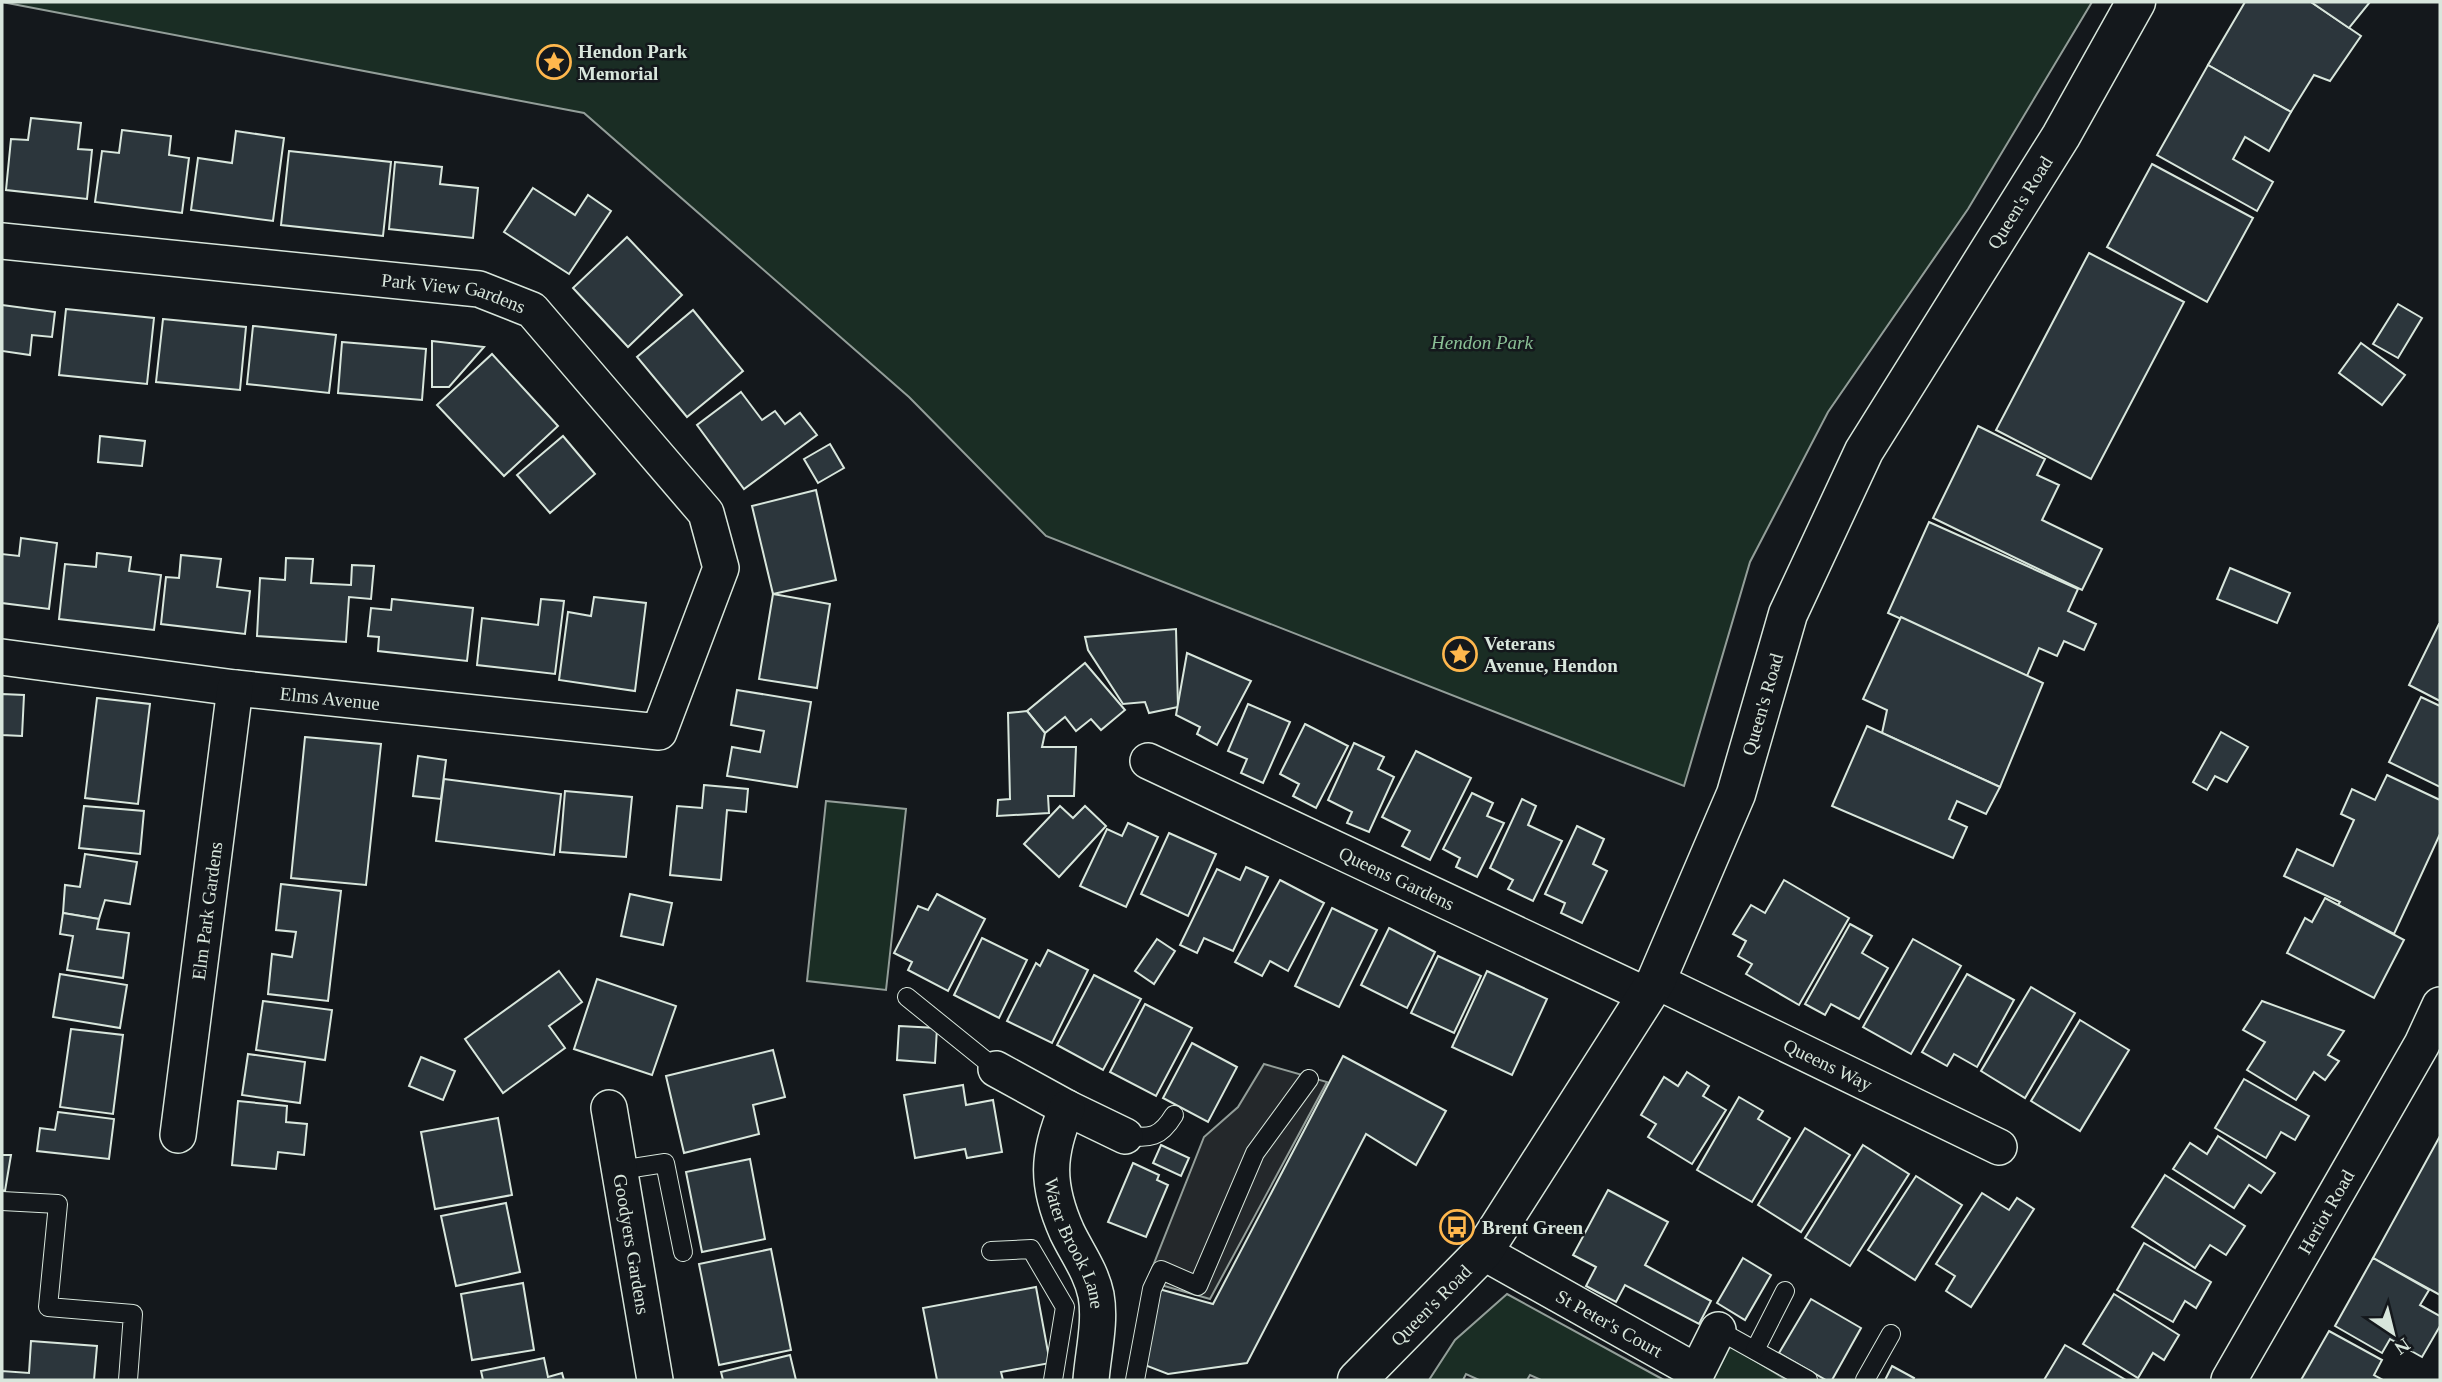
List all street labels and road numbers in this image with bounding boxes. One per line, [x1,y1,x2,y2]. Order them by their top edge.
street label: Queen's Road [1983,152,2057,253]
street label: Park View Gardens [380,269,529,317]
street label: Queen's Road [1738,650,1787,758]
street label: Elms Avenue [279,683,381,714]
street label: Elm Park Gardens [188,840,226,981]
street label: Queens Gardens [1336,842,1458,915]
street label: Queens Way [1780,1034,1876,1095]
street label: Heriot Road [2294,1166,2359,1258]
street label: Goodyers Gardens [609,1172,654,1316]
street label: Water Brook Lane [1041,1176,1108,1310]
street label: Queen's Road [1387,1260,1476,1350]
street label: St Peter's Court [1552,1285,1667,1362]

